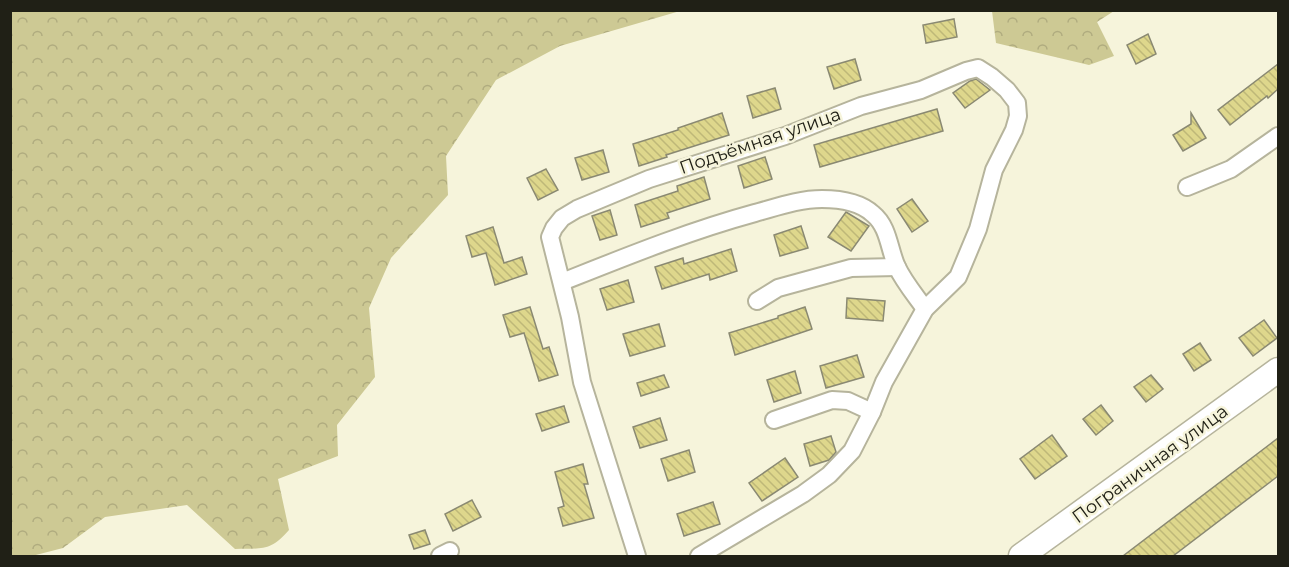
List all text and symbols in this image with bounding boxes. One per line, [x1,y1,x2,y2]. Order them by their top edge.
street label: Подъёмная улица [677,103,843,179]
street label: Пограничная улица [1068,400,1232,528]

